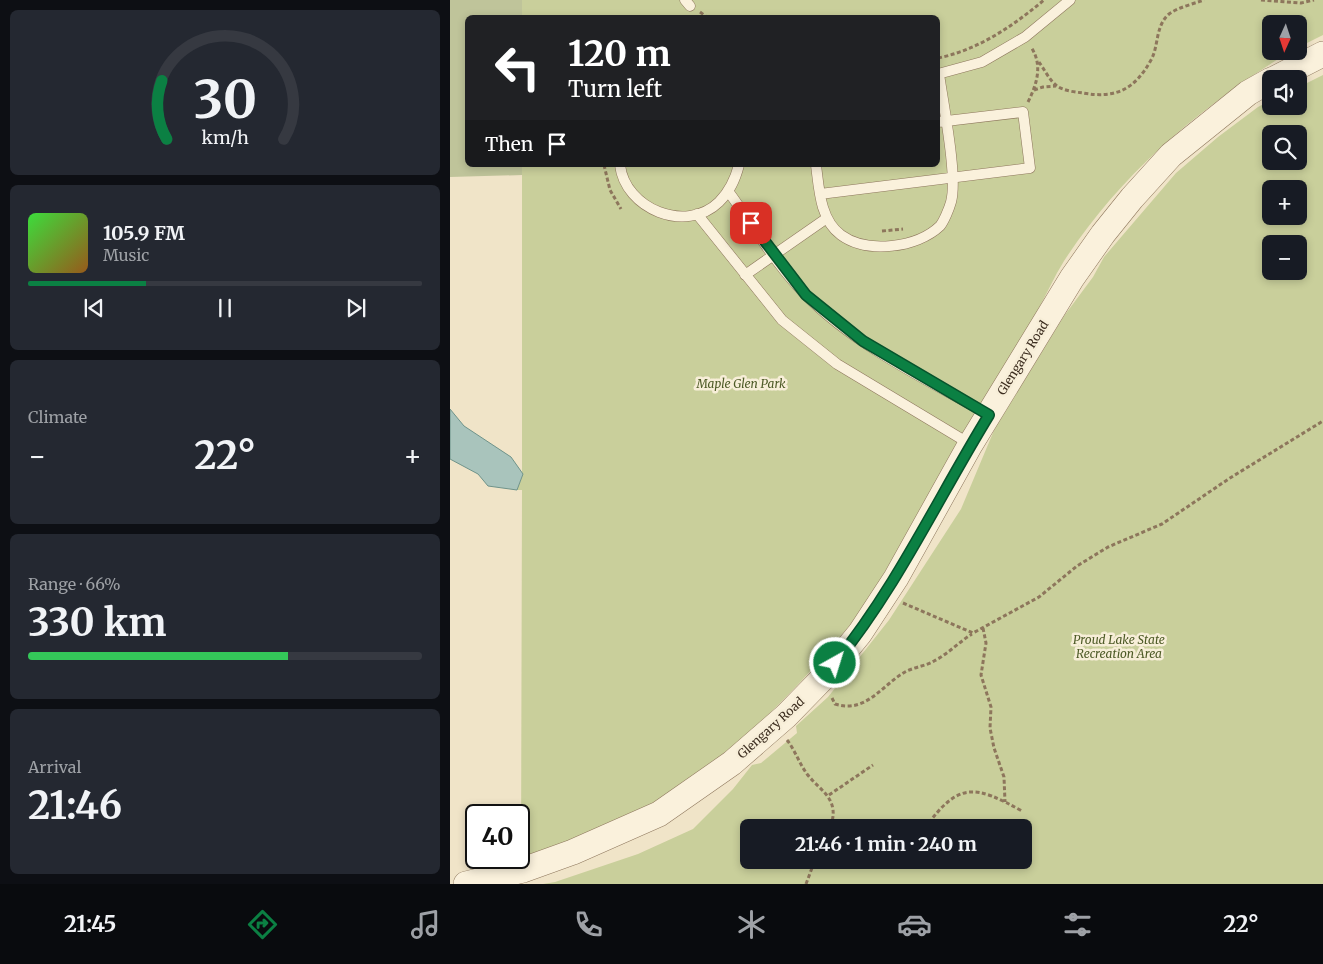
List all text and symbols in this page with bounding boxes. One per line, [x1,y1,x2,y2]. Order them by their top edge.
north arrow [1262,15,1308,60]
map controls [1262,15,1307,280]
text: 120 m [568,32,671,76]
icon: left [485,35,550,100]
text: 30 [193,67,257,132]
button: sound [1262,70,1307,115]
text: Turn left [568,75,662,103]
button: search [1262,125,1307,170]
text: km/h [201,126,249,149]
icon: arrive [543,130,571,158]
text: Then [485,132,533,156]
button: + [1262,180,1307,225]
pin [730,202,772,244]
icon: arrive [737,209,765,237]
text: 105.9 FM [103,221,185,245]
button: − [1262,235,1307,280]
text: Music [103,245,149,265]
icon: previous [80,294,108,322]
icon: pause [211,294,239,322]
icon: next [342,294,370,322]
street label: Glengary Road [994,318,1051,398]
park label: Maple Glen Park [695,376,786,391]
text: Climate [28,407,87,427]
text: 22° [194,432,256,479]
text: − [28,438,47,474]
text: + [403,438,422,474]
text: Range · 66% [28,574,121,594]
text: 330 km [28,599,167,646]
park label: Proud Lake State Recreation Area [1073,632,1165,661]
position arrow [808,636,860,688]
street label: Glengary Road [734,694,807,762]
text: Arrival [28,757,81,777]
text: 21:46 [28,782,122,829]
speed limit sign: 40 [465,804,530,869]
text: 21:46 · 1 min · 240 m [795,832,977,856]
icon: directions [245,907,280,942]
icon: music [408,907,443,942]
icon: phone [571,907,606,942]
icon: climate [734,907,769,942]
icon: car [897,907,932,942]
icon: filters [1060,907,1095,942]
text: 21:45 [64,910,116,938]
text: 22° [1223,910,1259,938]

